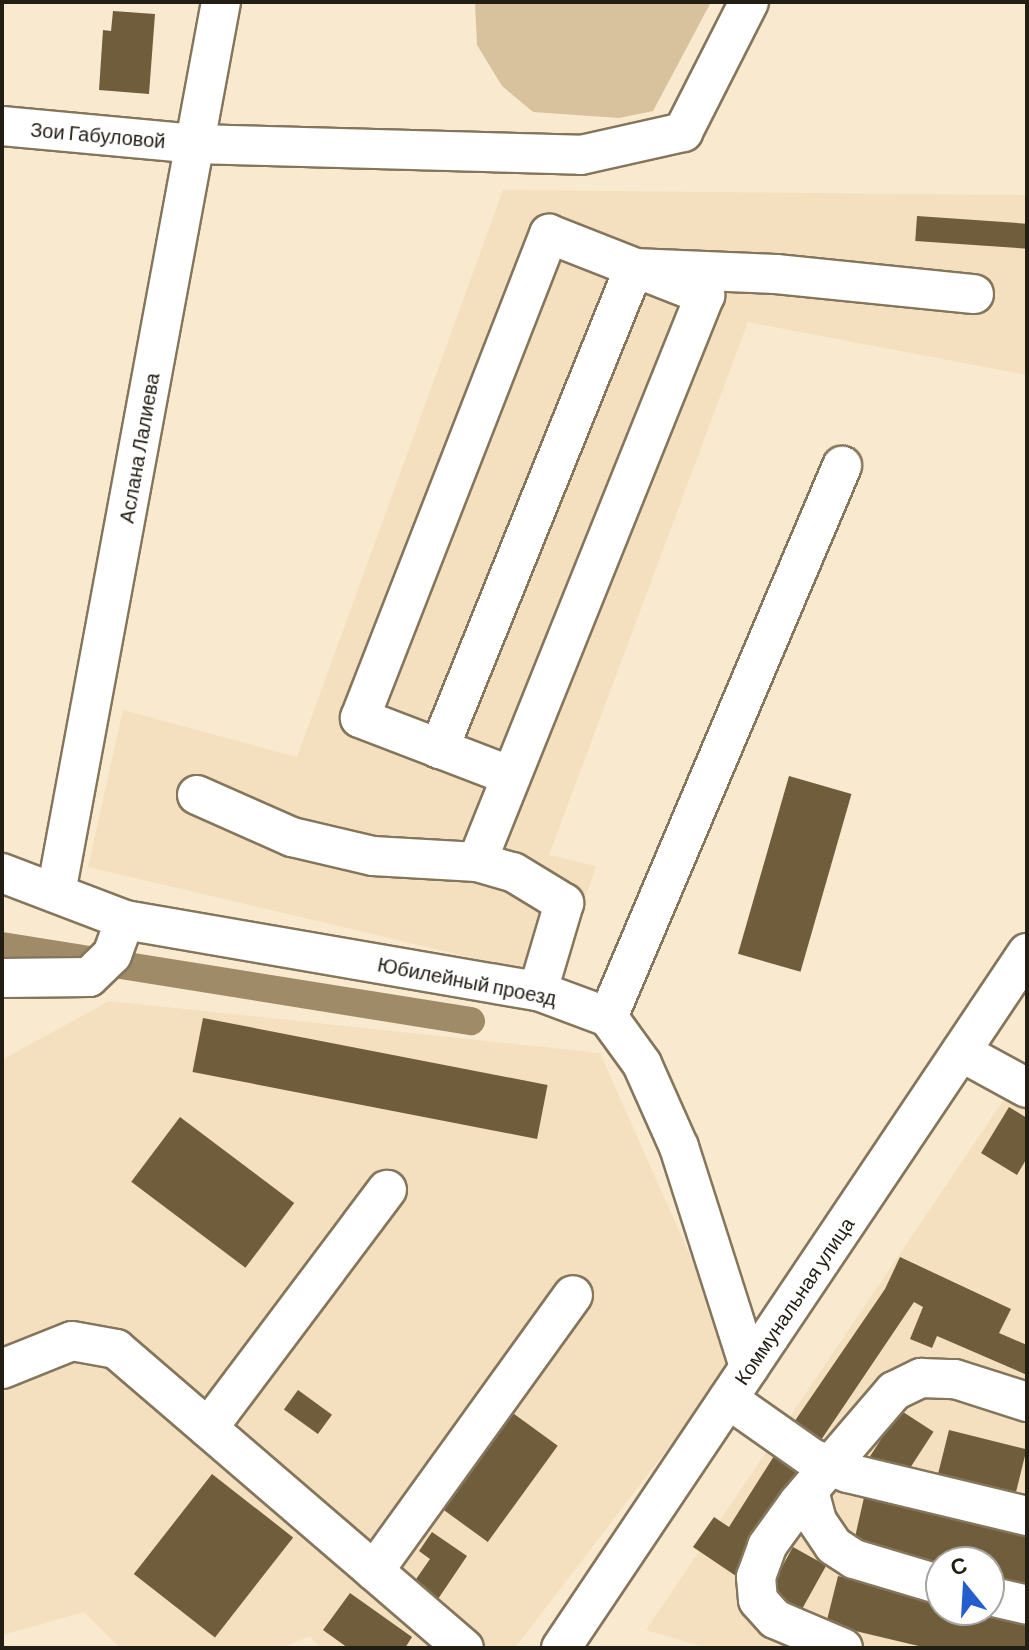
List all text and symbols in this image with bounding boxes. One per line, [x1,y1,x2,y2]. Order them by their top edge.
street label: Зои Габуловой [29,117,167,153]
street label: Аслана Лалиева [114,371,164,525]
street label: Юбилейный проезд [376,952,558,1010]
street label: Коммунальная улица [729,1213,859,1389]
north arrow [925,1546,1005,1626]
text: С [947,1550,970,1580]

